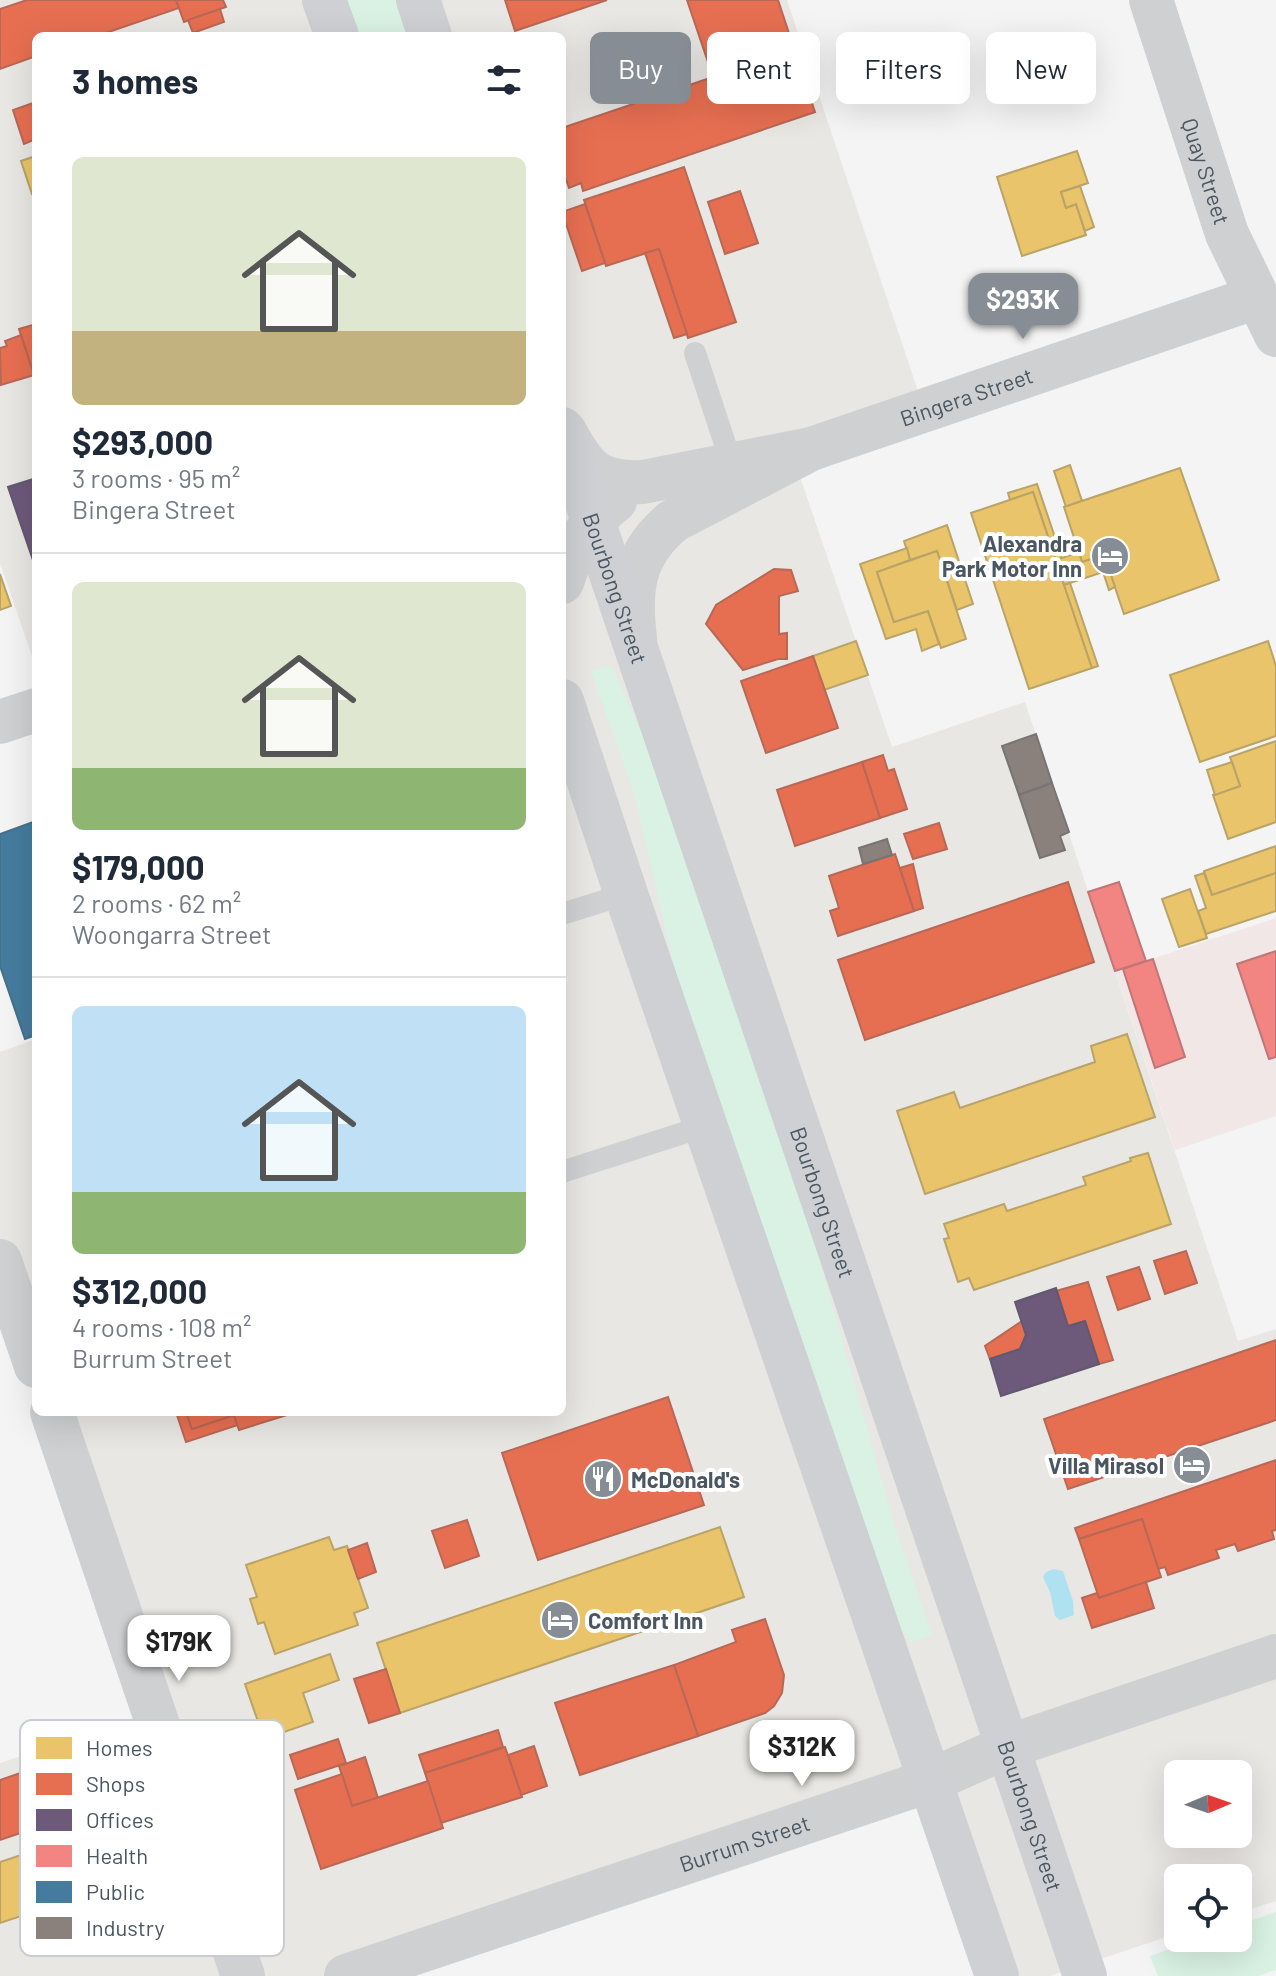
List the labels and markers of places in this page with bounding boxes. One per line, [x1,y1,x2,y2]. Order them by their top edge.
pin: $293K [967,273,1079,341]
place label: Alexandra Park Motor Inn [942,530,1082,581]
hotel icon: Alexandra Park Motor Inn [1089,535,1131,577]
hotel icon: Villa Mirasol [1171,1444,1213,1486]
place label: Villa Mirasol [1048,1452,1164,1478]
restaurant icon: McDonald's [582,1458,624,1500]
place label: McDonald's [631,1466,740,1492]
hotel icon: Comfort Inn [539,1599,581,1641]
place label: Comfort Inn [588,1607,703,1633]
pin: $179K [123,1615,235,1683]
pin: $312K [746,1720,858,1788]

